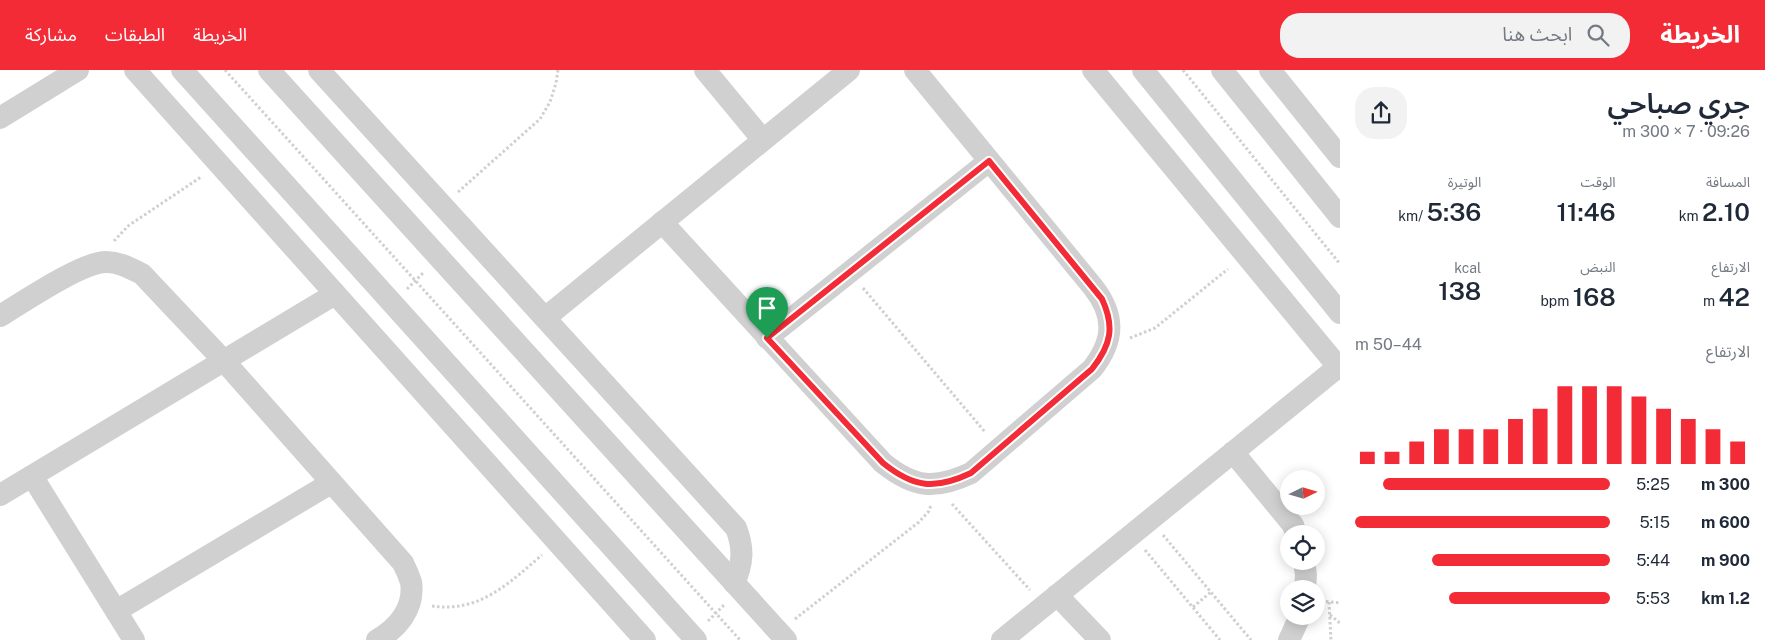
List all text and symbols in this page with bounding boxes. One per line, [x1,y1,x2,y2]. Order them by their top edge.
search box [1280,13,1630,58]
text: الخريطة [1660,20,1740,48]
icon: search [1584,21,1612,49]
text: ابحث هنا [1502,23,1572,45]
text: مشاركة [25,24,77,45]
text: الطبقات [105,24,165,45]
text: الخريطة [193,24,247,45]
text: جري صباحي [1607,86,1750,119]
button: share [1355,87,1407,139]
text: 09:26 · 7 × 300 m [1622,122,1750,141]
text: الوتيرة [1448,174,1481,190]
text: الوقت [1581,174,1616,190]
text: المسافة [1706,174,1750,190]
text: 5:36 [1426,197,1481,227]
text: 11:46 [1556,197,1616,227]
text: 2.10 [1702,197,1750,227]
text: /km [1398,208,1426,224]
text: km [1679,208,1702,224]
text: النبض [1580,259,1616,275]
text: الارتفاع [1712,259,1750,275]
text: kcal [1454,260,1481,276]
text: 138 [1438,276,1481,306]
text: 168 [1573,282,1616,312]
text: 42 [1718,282,1750,312]
pin [746,287,788,338]
text: bpm [1541,293,1573,309]
text: m [1703,293,1718,309]
icon: arrive [753,294,781,322]
text: 44–50 m [1355,335,1422,354]
text: الارتفاع [1706,342,1750,361]
north arrow [1280,470,1325,515]
map controls [1280,470,1325,625]
text: 5:25 [1636,475,1670,494]
text: 300 m [1701,475,1750,494]
text: 5:15 [1639,513,1670,532]
text: 600 m [1701,513,1750,532]
button: locate [1280,525,1325,570]
text: 5:44 [1636,551,1670,570]
text: 900 m [1701,551,1750,570]
button: layers [1280,580,1325,625]
text: 5:53 [1636,589,1670,608]
text: 1.2 km [1701,589,1750,608]

